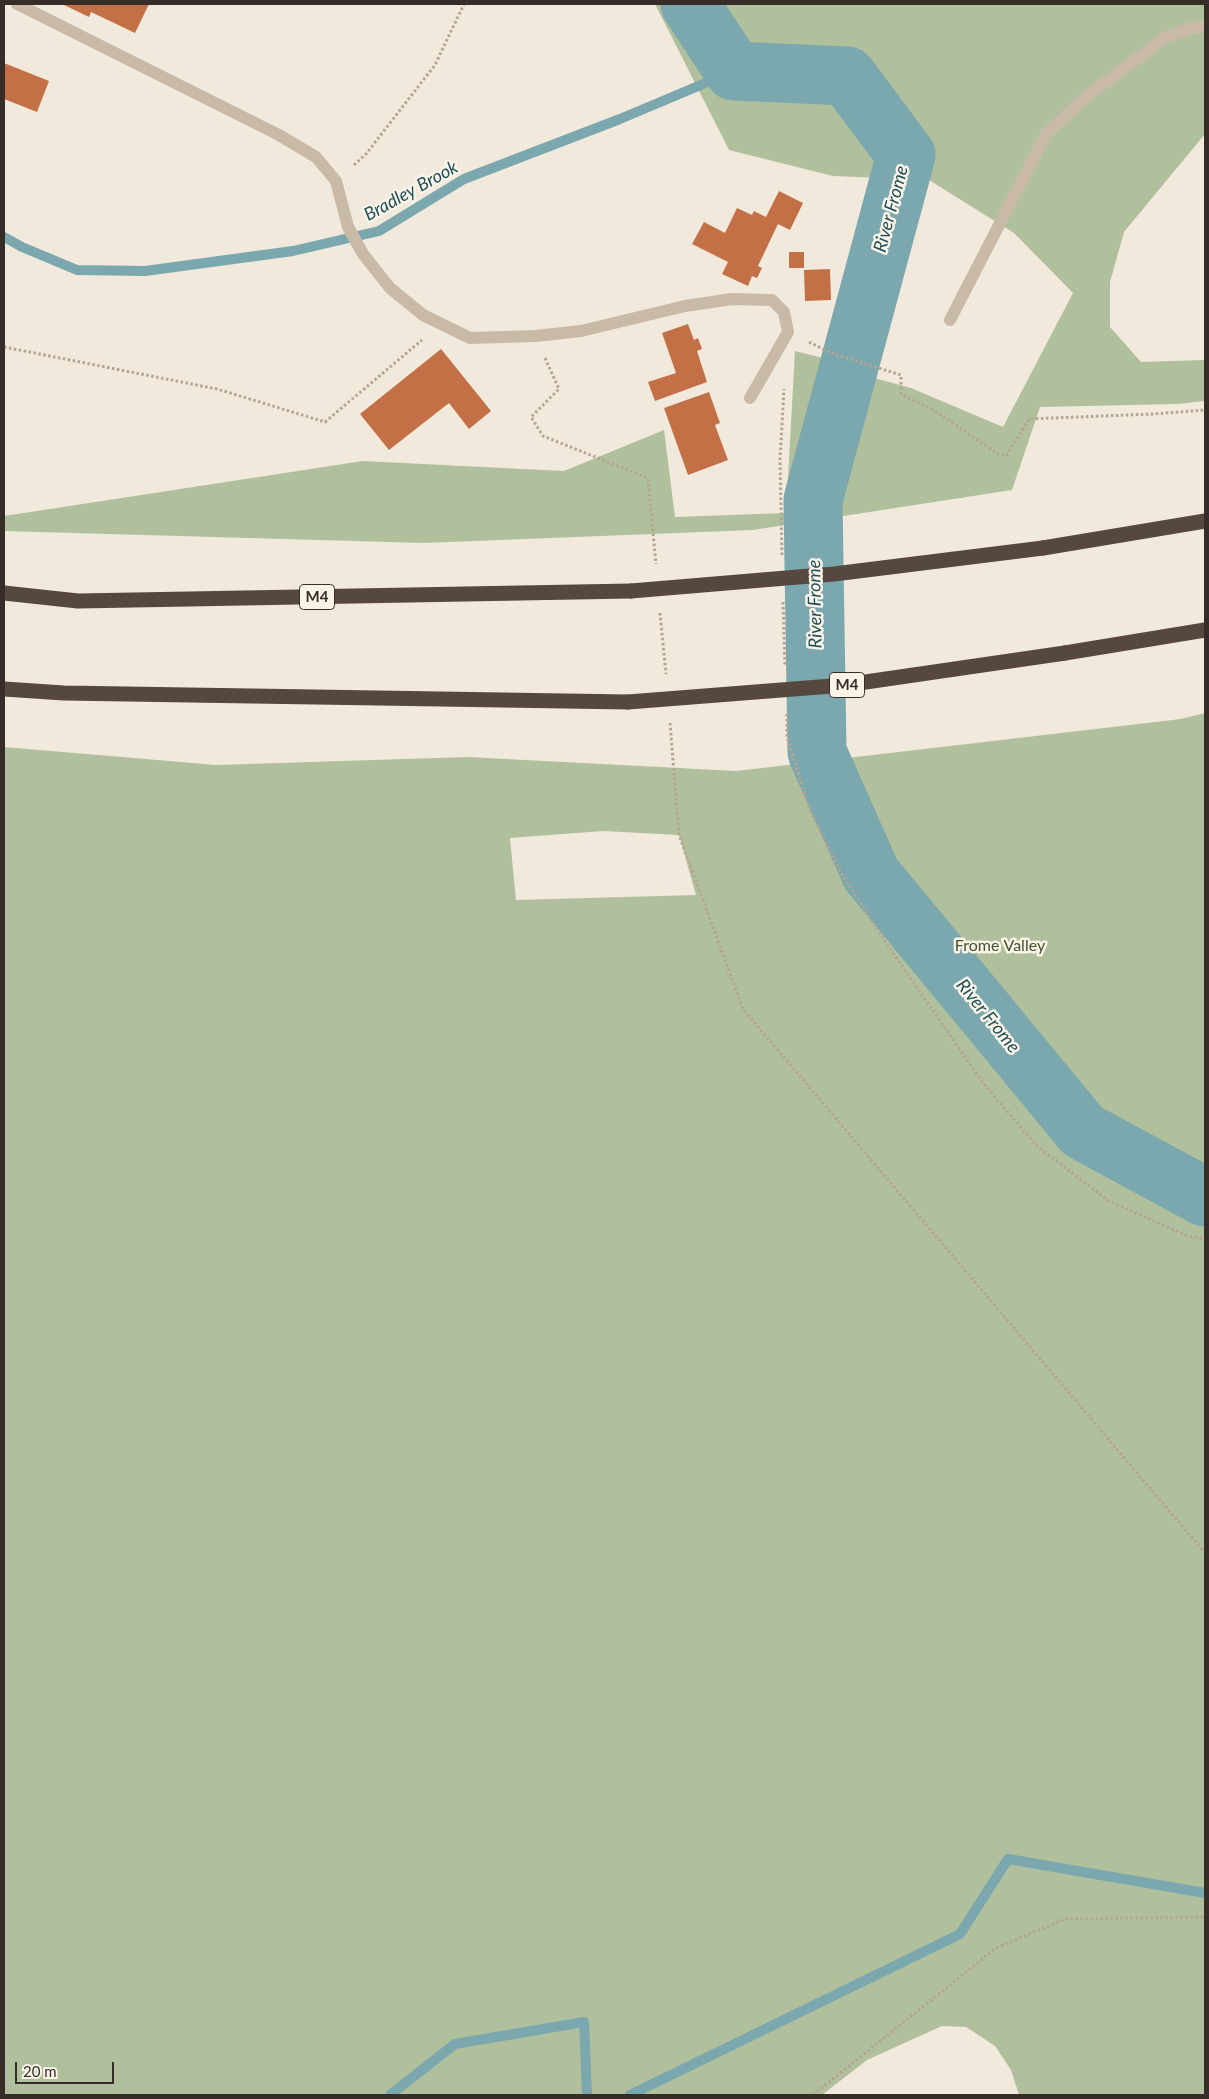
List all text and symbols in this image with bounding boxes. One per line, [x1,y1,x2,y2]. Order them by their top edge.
water label: Bradley Brook [360,156,462,226]
water label: River Frome [869,163,913,255]
water label: River Frome [803,560,827,648]
road number: M4 [300,584,334,610]
road number: M4 [830,672,864,698]
park label: Frome Valley [955,936,1045,956]
water label: River Frome [952,975,1024,1057]
scale bar [18,2052,116,2084]
text: 20 m [23,2062,57,2080]

